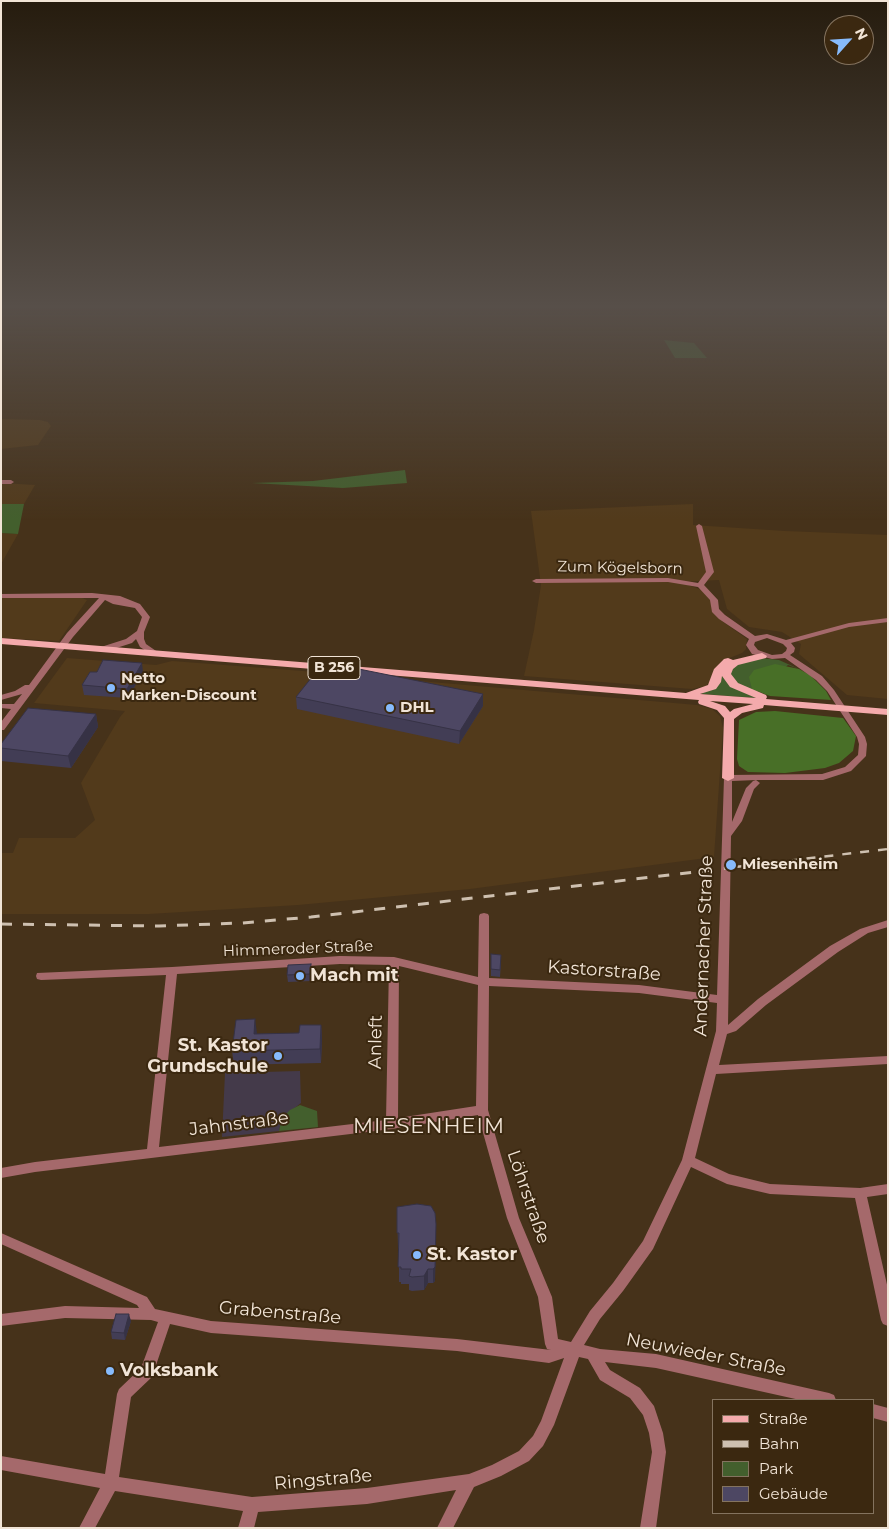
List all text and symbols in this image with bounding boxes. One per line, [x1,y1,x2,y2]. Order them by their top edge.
north arrow [824,15,874,65]
text: N [851,25,872,43]
street label: Zum Kögelsborn [557,558,683,578]
road number: B 256 [308,656,360,680]
place label: Netto Marken-Discount [121,670,257,705]
marker: Netto Marken-Discount [105,682,117,694]
place label: DHL [400,699,434,717]
marker: DHL [384,702,396,714]
street label: Andernacher Straße [690,855,718,1037]
place label: Miesenheim [742,856,838,874]
marker: Miesenheim [724,858,738,872]
street label: Himmeroder Straße [223,937,373,961]
street label: Kastorstraße [547,956,661,986]
place label: Mach mit [310,965,399,987]
marker: Mach mit [294,970,306,982]
street label: Anleft [365,1015,387,1069]
place label: St. Kastor Grundschule [147,1035,268,1078]
marker: St. Kastor Grundschule [272,1050,284,1062]
street label: Jahnstraße [188,1107,290,1141]
district label: MIESENHEIM [352,1114,506,1140]
street label: Löhrstraße [502,1148,554,1246]
place label: St. Kastor [427,1244,517,1266]
marker: St. Kastor [411,1249,423,1261]
street label: Grabenstraße [218,1297,342,1329]
street label: Neuwieder Straße [624,1329,788,1381]
place label: Volksbank [120,1360,218,1382]
marker: Volksbank [104,1365,116,1377]
legend [712,1399,874,1514]
text: Straße [759,1409,808,1428]
text: Bahn [759,1434,799,1453]
text: Park [759,1459,793,1478]
street label: Ringstraße [273,1465,373,1495]
text: Gebäude [759,1484,828,1503]

